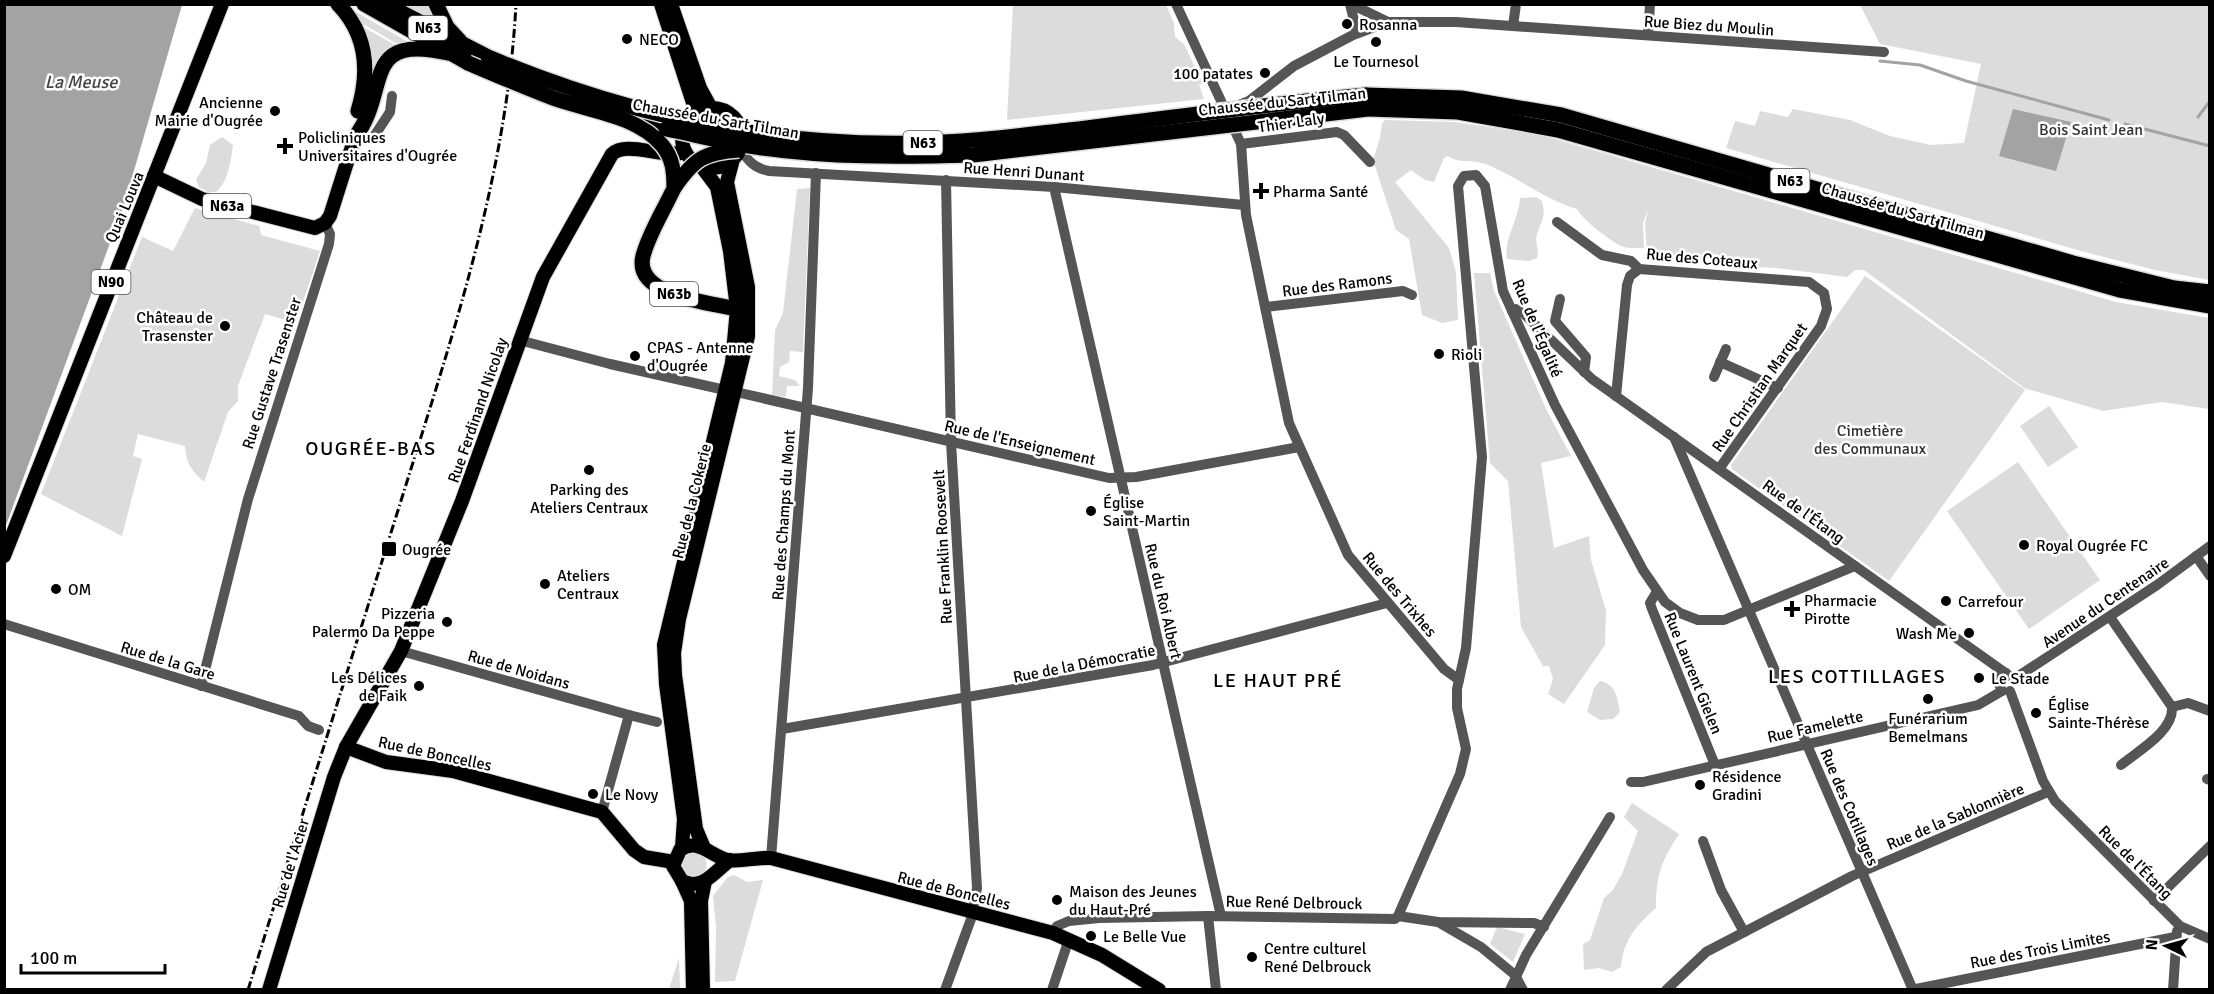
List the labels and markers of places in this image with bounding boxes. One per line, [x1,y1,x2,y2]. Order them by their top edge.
place label: Rosanna [1359,15,1417,35]
marker: Rosanna [1340,17,1354,31]
place label: NECO [639,30,679,50]
marker: NECO [620,32,634,46]
marker: Le Tournesol [1369,35,1383,49]
place label: Le Tournesol [1333,52,1419,72]
place label: 100 patates [1173,64,1253,84]
marker: 100 patates [1258,66,1272,80]
place label: Ancienne Mairie d'Ougrée [154,93,263,131]
marker: Ancienne Mairie d'Ougrée [268,104,282,118]
place label: Policliniques Universitaires d'Ougrée [298,128,457,166]
marker: Policliniques Universitaires d'Ougrée [276,137,294,155]
place label: Pharma Santé [1273,182,1368,202]
marker: Pharma Santé [1254,184,1268,198]
place label: Château de Trasenster [136,308,213,346]
marker: Château de Trasenster [218,319,232,333]
place label: CPAS - Antenne d'Ougrée [647,338,754,376]
place label: Rioli [1451,345,1482,365]
marker: Rioli [1432,347,1446,361]
marker: CPAS - Antenne d'Ougrée [628,349,642,363]
marker: Parking des Ateliers Centraux [582,463,596,477]
place label: Parking des Ateliers Centraux [530,480,649,518]
place label: Église Saint-Martin [1103,493,1190,531]
marker: Église Saint-Martin [1084,504,1098,518]
place label: Royal Ougrée FC [2036,536,2148,556]
marker: Royal Ougrée FC [2017,538,2031,552]
marker: Ougrée [380,540,398,558]
place label: Ougrée [402,540,451,560]
place label: Ateliers Centraux [557,566,620,604]
marker: Ateliers Centraux [538,577,552,591]
place label: OM [68,580,91,600]
marker: OM [49,582,63,596]
place label: Pharmacie Pirotte [1804,591,1877,629]
place label: Carrefour [1958,592,2023,612]
marker: Carrefour [1939,594,1953,608]
marker: Pharmacie Pirotte [1785,602,1799,616]
place label: Pizzeria Palermo Da Peppe [312,604,435,642]
marker: Pizzeria Palermo Da Peppe [440,615,454,629]
place label: Wash Me [1896,624,1957,644]
marker: Wash Me [1962,626,1976,640]
place label: Les Délices de Faik [331,668,407,706]
place label: Le Stade [1991,669,2050,689]
marker: Le Stade [1972,671,1986,685]
marker: Les Délices de Faik [412,679,426,693]
marker: Funérarium Bemelmans [1921,692,1935,706]
place label: Église Sainte-Thérèse [2048,695,2150,733]
marker: Église Sainte-Thérèse [2029,706,2043,720]
place label: Funérarium Bemelmans [1888,709,1968,747]
place label: Résidence Gradini [1712,767,1781,805]
marker: Résidence Gradini [1693,778,1707,792]
place label: Le Novy [605,785,659,805]
marker: Le Novy [586,787,600,801]
place label: Maison des Jeunes du Haut-Pré [1069,882,1197,920]
marker: Maison des Jeunes du Haut-Pré [1050,893,1064,907]
place label: Le Belle Vue [1103,927,1186,947]
marker: Le Belle Vue [1084,929,1098,943]
place label: Centre culturel René Delbrouck [1264,939,1371,977]
marker: Centre culturel René Delbrouck [1245,950,1259,964]

